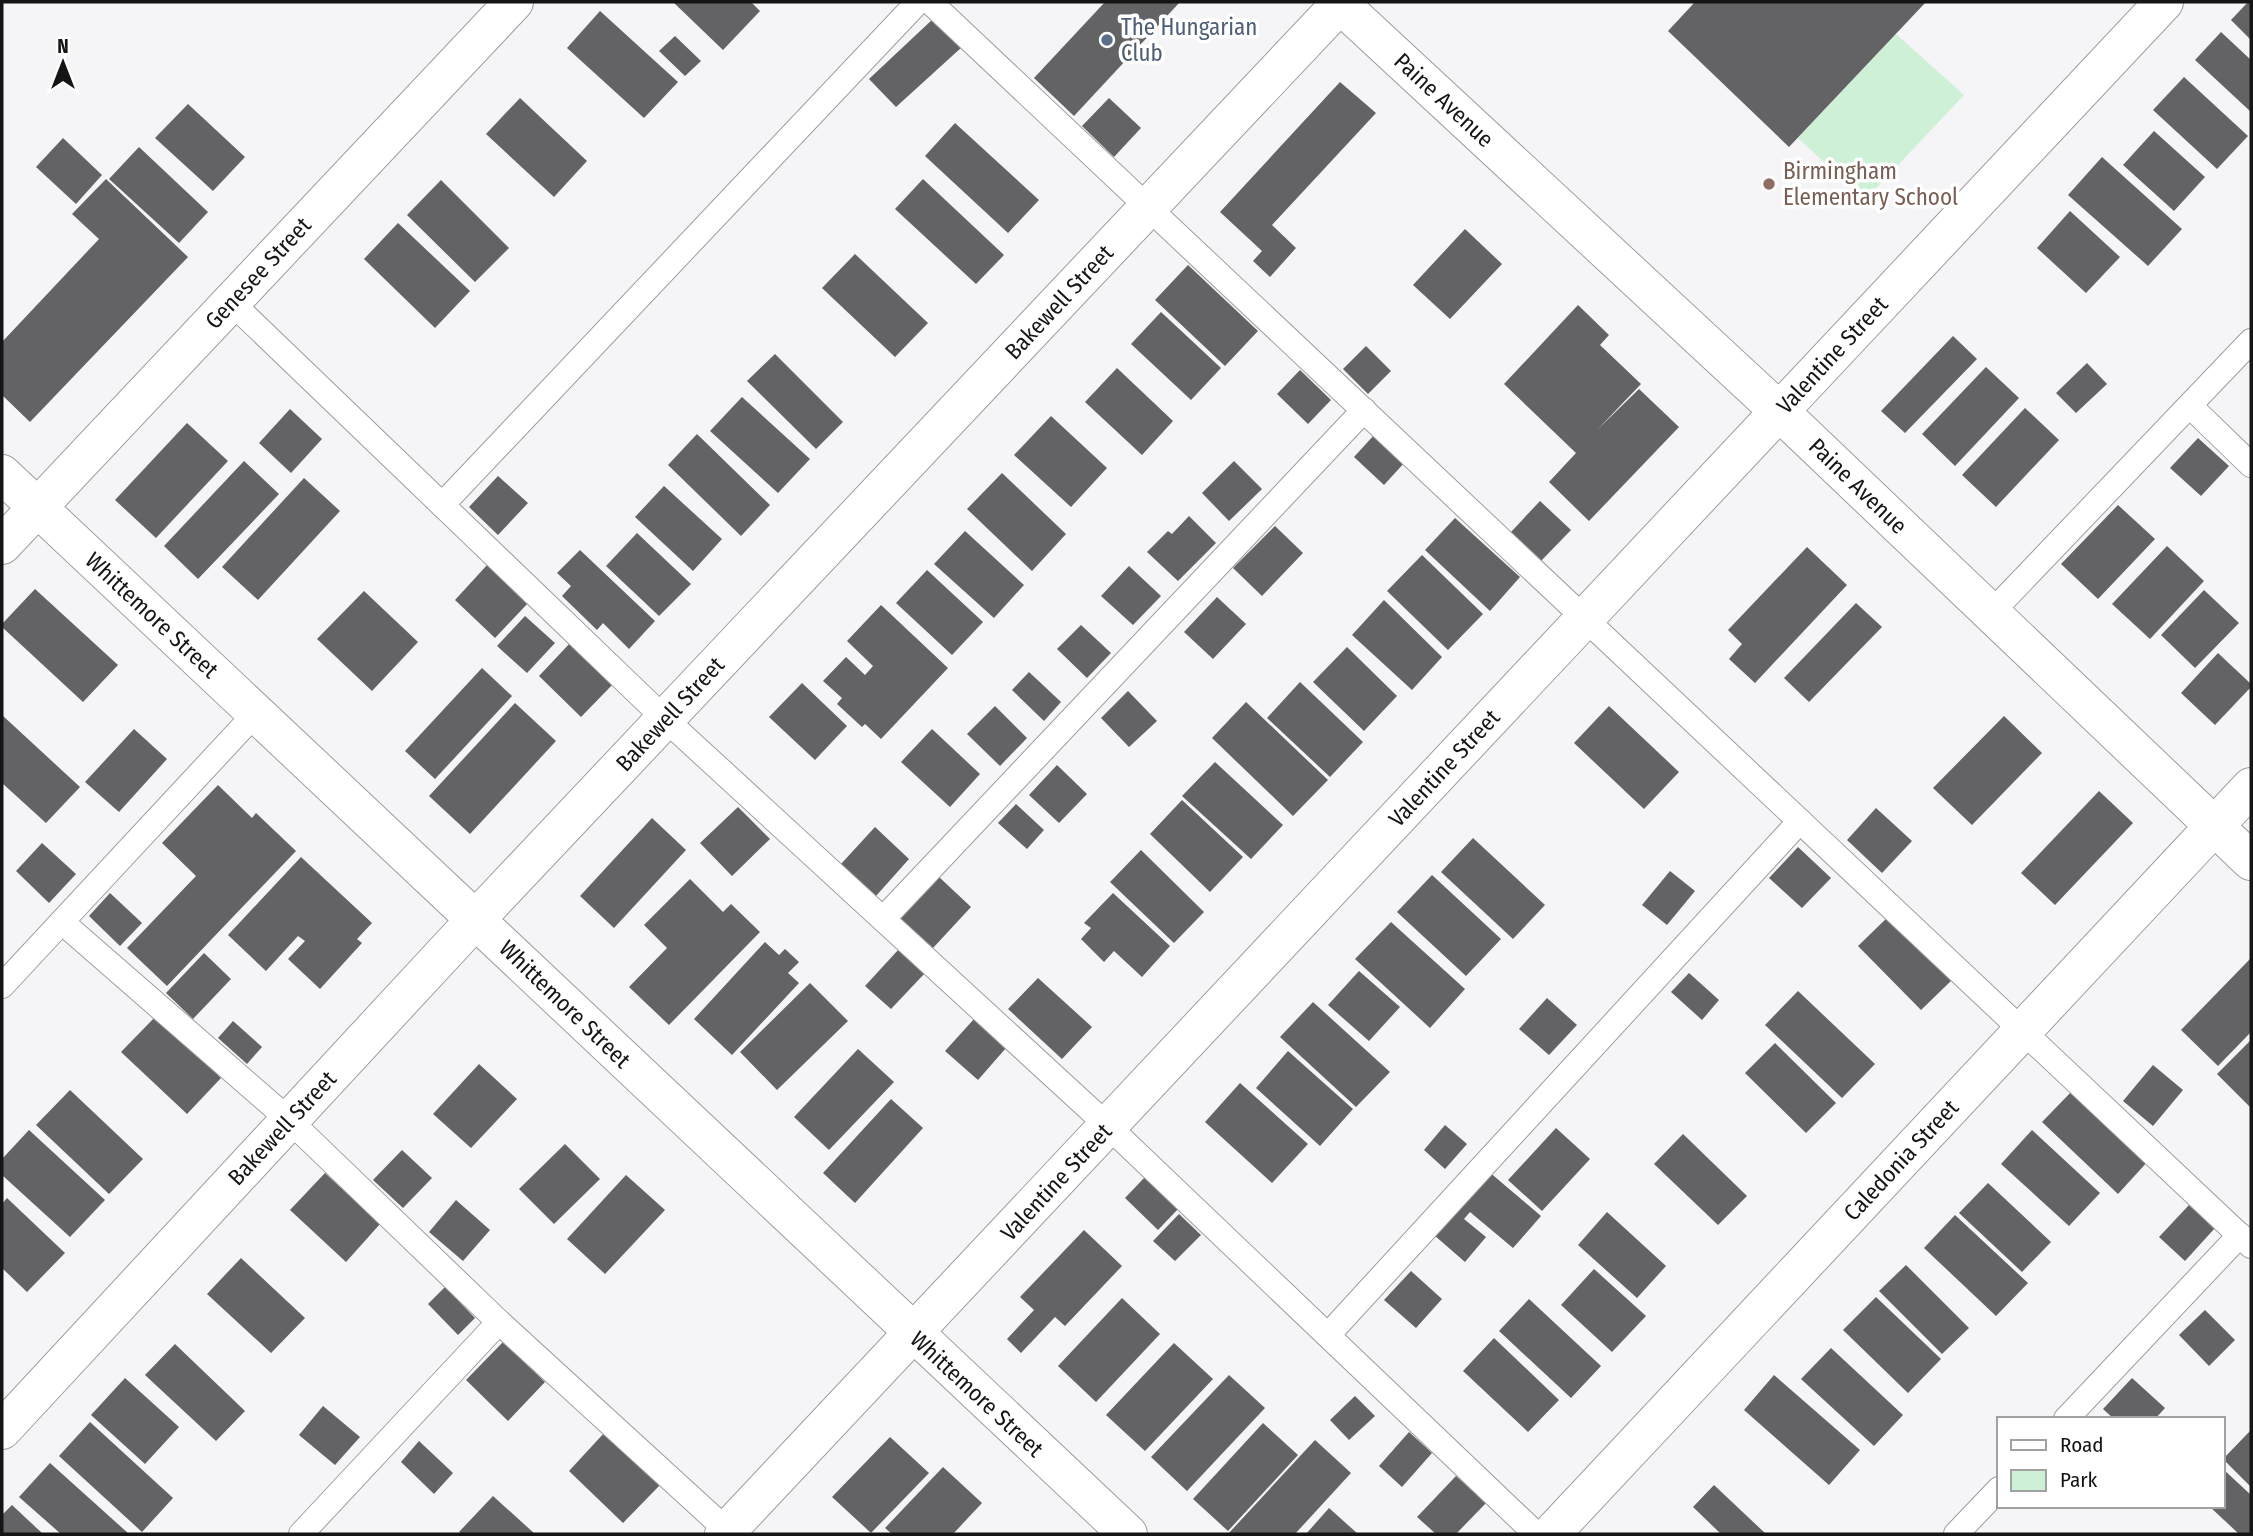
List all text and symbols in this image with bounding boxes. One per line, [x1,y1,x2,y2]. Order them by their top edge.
place label: The Hungarian Club [1121,13,1257,67]
north arrow [28,28,98,98]
marker: The Hungarian Club [1099,32,1115,48]
text: N [57,35,69,58]
street label: Paine Avenue [1388,47,1500,153]
place label: Birmingham Elementary School [1783,157,1958,211]
marker: Birmingham Elementary School [1761,176,1777,192]
street label: Genesee Street [199,211,317,335]
street label: Bakewell Street [999,239,1119,365]
street label: Valentine Street [1771,290,1894,419]
street label: Paine Avenue [1803,432,1913,540]
street label: Whittemore Street [80,546,225,684]
street label: Bakewell Street [610,651,730,777]
street label: Valentine Street [1383,703,1506,832]
street label: Whittemore Street [494,934,637,1074]
street label: Bakewell Street [222,1065,342,1191]
street label: Caledonia Street [1838,1093,1965,1226]
street label: Valentine Street [995,1117,1118,1246]
street label: Whittemore Street [905,1325,1050,1463]
legend [1997,1417,2225,1508]
text: Road [2060,1432,2104,1458]
text: Park [2060,1467,2098,1493]

